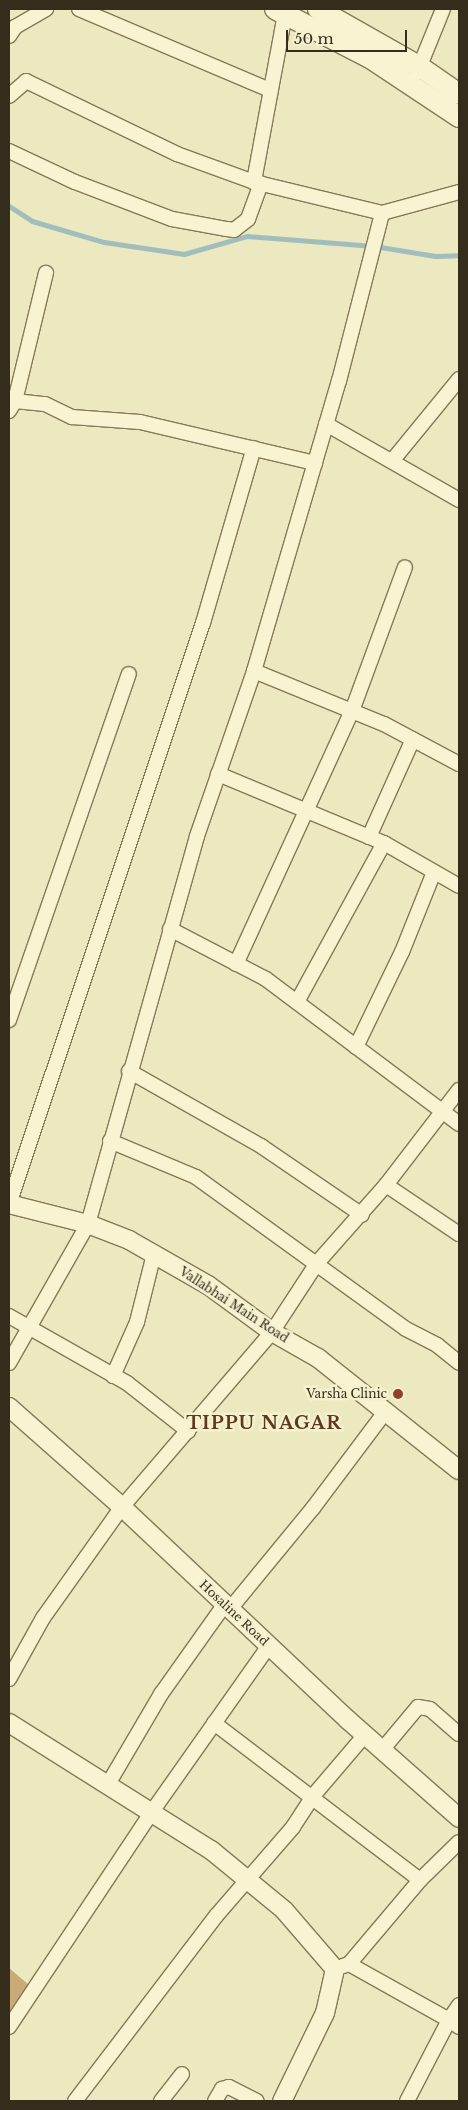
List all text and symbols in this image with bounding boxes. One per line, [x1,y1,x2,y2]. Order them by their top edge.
scale bar [288,20,409,52]
text: 50 m [294,29,334,48]
street label: Vallabhai Main Road [177,1264,291,1346]
place label: Varsha Clinic [306,1387,387,1401]
marker: Varsha Clinic [391,1387,405,1401]
district label: TIPPU NAGAR [185,1412,343,1434]
street label: Hosaline Road [196,1577,272,1649]

